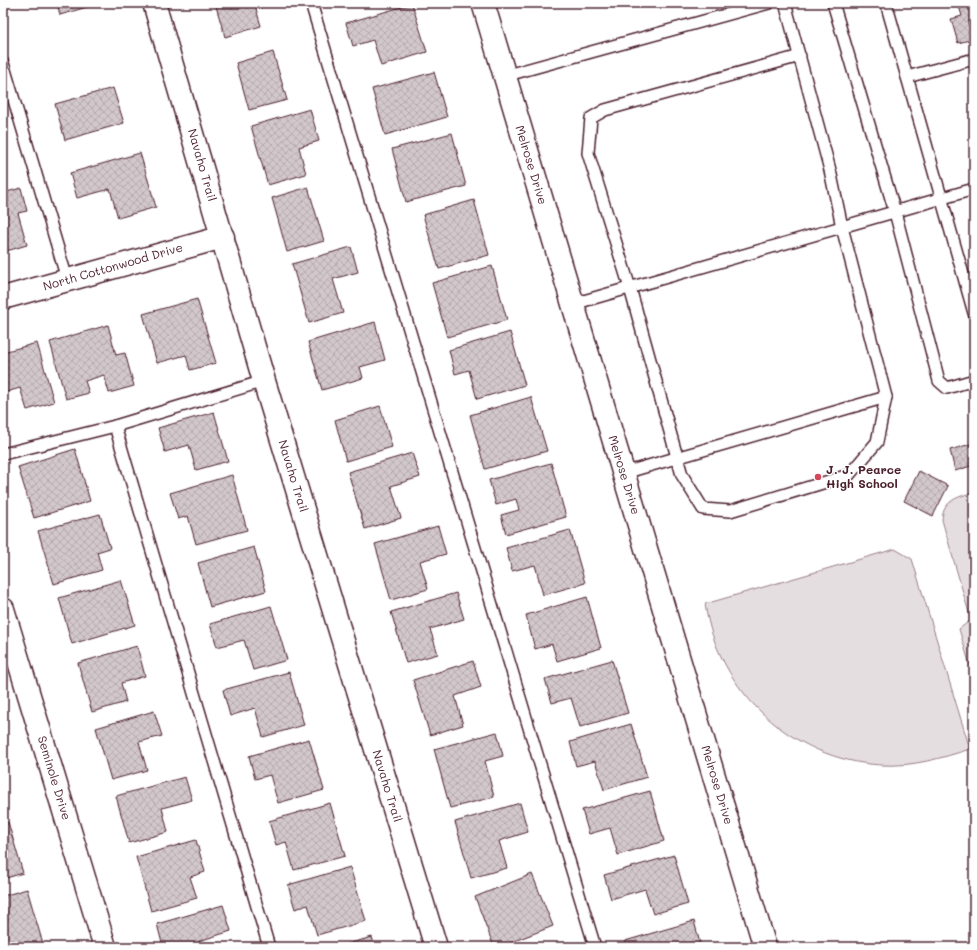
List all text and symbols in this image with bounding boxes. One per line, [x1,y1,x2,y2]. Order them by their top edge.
street label: Melrose Drive [512,123,552,206]
street label: Navaho Trail [185,127,221,203]
street label: North Cottonwood Drive [41,238,184,294]
street label: Melrose Drive [605,433,645,516]
street label: Navaho Trail [275,438,313,514]
place label: J. J. Pearce High School [826,461,901,491]
marker: J. J. Pearce High School [813,472,823,482]
street label: Seminole Drive [35,734,75,822]
street label: Melrose Drive [698,743,738,826]
street label: Navaho Trail [369,748,407,824]

